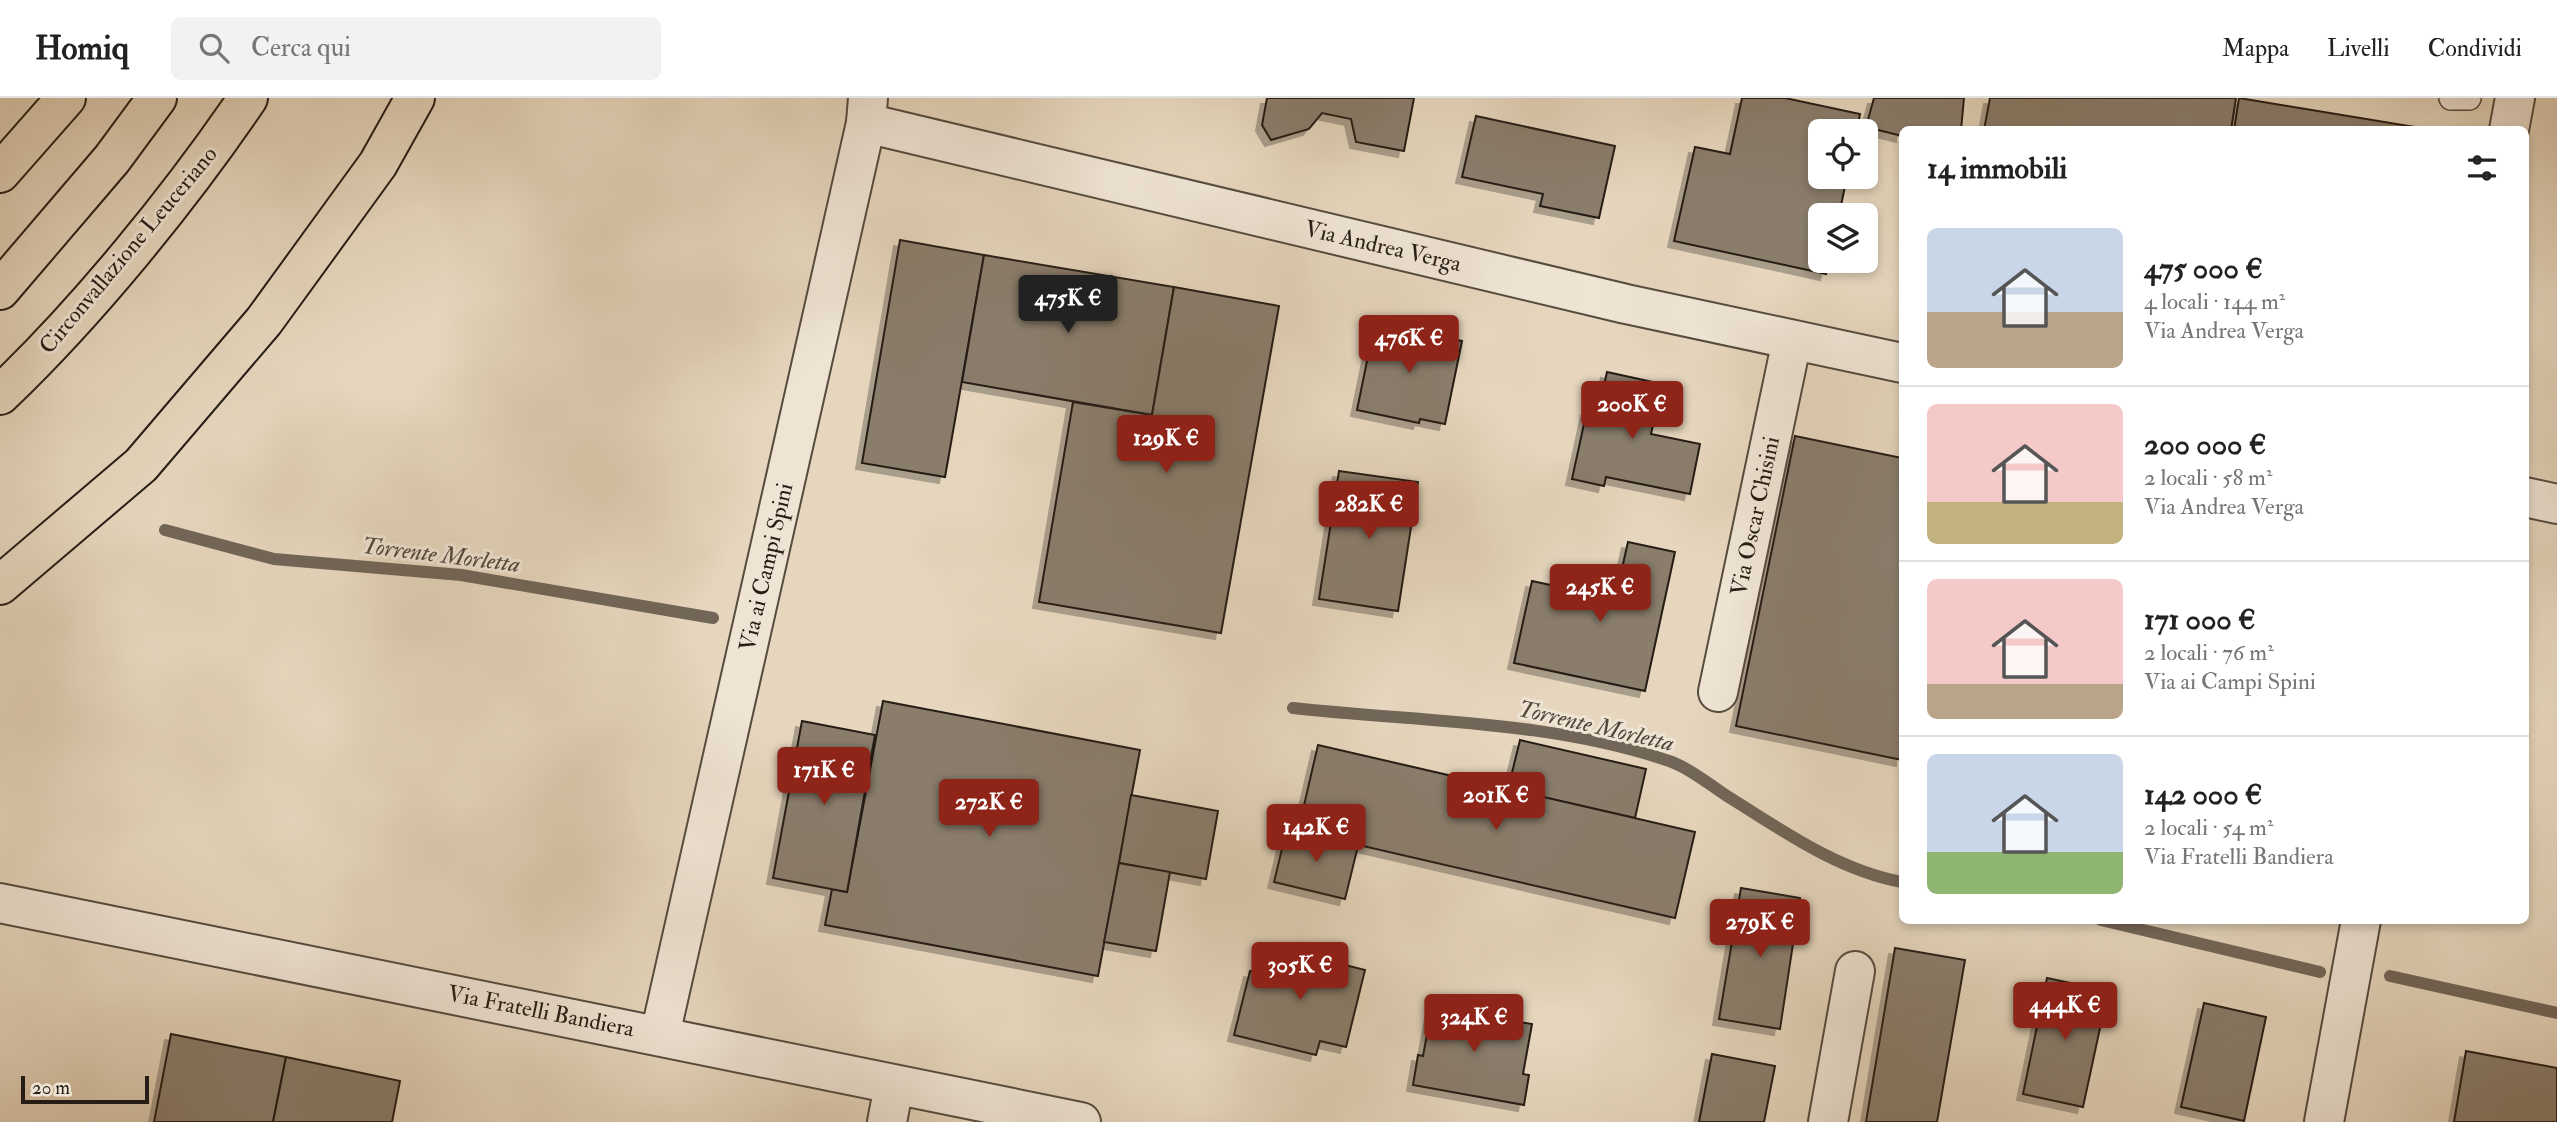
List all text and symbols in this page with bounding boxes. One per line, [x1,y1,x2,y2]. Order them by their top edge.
search box [171,17,661,80]
text: Homiq [35,28,129,69]
icon: search [195,29,233,67]
text: Cerca qui [251,32,351,64]
text: Mappa [2222,33,2289,64]
text: Livelli [2327,33,2390,64]
text: Condividi [2428,33,2522,64]
map controls [1808,119,1878,273]
button: locate [1808,119,1878,189]
street label: Circonvallazione Leuceriano [33,140,223,360]
icon: filters [2463,149,2501,187]
text: 14 immobili [1927,150,2067,187]
button: layers [1808,203,1878,273]
street label: Via Andrea Verga [1302,214,1465,278]
text: 475 000 € [2144,250,2263,287]
icon: home [1983,256,2067,340]
pin: 475K € [1011,275,1125,335]
text: 475K € [1035,283,1101,312]
text: 4 locali · 144 m² [2144,287,2285,316]
pin: 476K € [1352,316,1466,375]
text: Via Andrea Verga [2144,316,2304,345]
text: 476K € [1375,323,1443,352]
pin: 200K € [1575,382,1689,441]
text: 200K € [1597,389,1667,418]
pin: 129K € [1109,416,1223,475]
text: 129K € [1133,423,1199,452]
text: 200 000 € [2144,426,2266,463]
icon: home [1983,432,2067,516]
street label: Via Oscar Chisini [1724,434,1786,598]
text: 2 locali · 58 m² [2144,463,2272,492]
street label: Via ai Campi Spini [733,480,800,654]
pin: 282K € [1312,482,1426,541]
text: 282K € [1335,489,1403,518]
text: Via Andrea Verga [2144,492,2304,521]
water label: Torrente Morletta [360,530,522,580]
pin: 245K € [1543,564,1657,624]
text: 245K € [1566,572,1634,601]
text: 171 000 € [2144,601,2256,638]
icon: home [1983,607,2067,691]
text: 2 locali · 76 m² [2144,638,2274,667]
text: Via ai Campi Spini [2144,667,2316,696]
water label: Torrente Morletta [1515,693,1677,759]
pin: 171K € [767,748,881,807]
text: 171K € [793,755,855,784]
pin: 201K € [1439,772,1553,832]
text: 142 000 € [2144,776,2262,813]
pin: 272K € [932,780,1046,839]
text: 201K € [1463,780,1529,809]
icon: home [1983,782,2067,866]
text: 272K € [955,787,1023,816]
pin: 142K € [1259,804,1373,864]
text: 142K € [1283,812,1349,841]
text: 2 locali · 54 m² [2144,813,2273,842]
text: Via Fratelli Bandiera [2144,842,2334,871]
pin: 279K € [1703,900,1817,959]
text: 279K € [1726,907,1794,936]
pin: 305K € [1243,942,1357,1002]
text: 305K € [1267,950,1333,979]
street label: Via Fratelli Bandiera [445,979,637,1043]
pin: 444K € [2008,982,2122,1042]
text: 444K € [2029,990,2101,1019]
pin: 324K € [1417,995,1531,1054]
text: 324K € [1440,1002,1508,1031]
scale bar [21,1073,149,1105]
text: 20 m [32,1076,70,1100]

